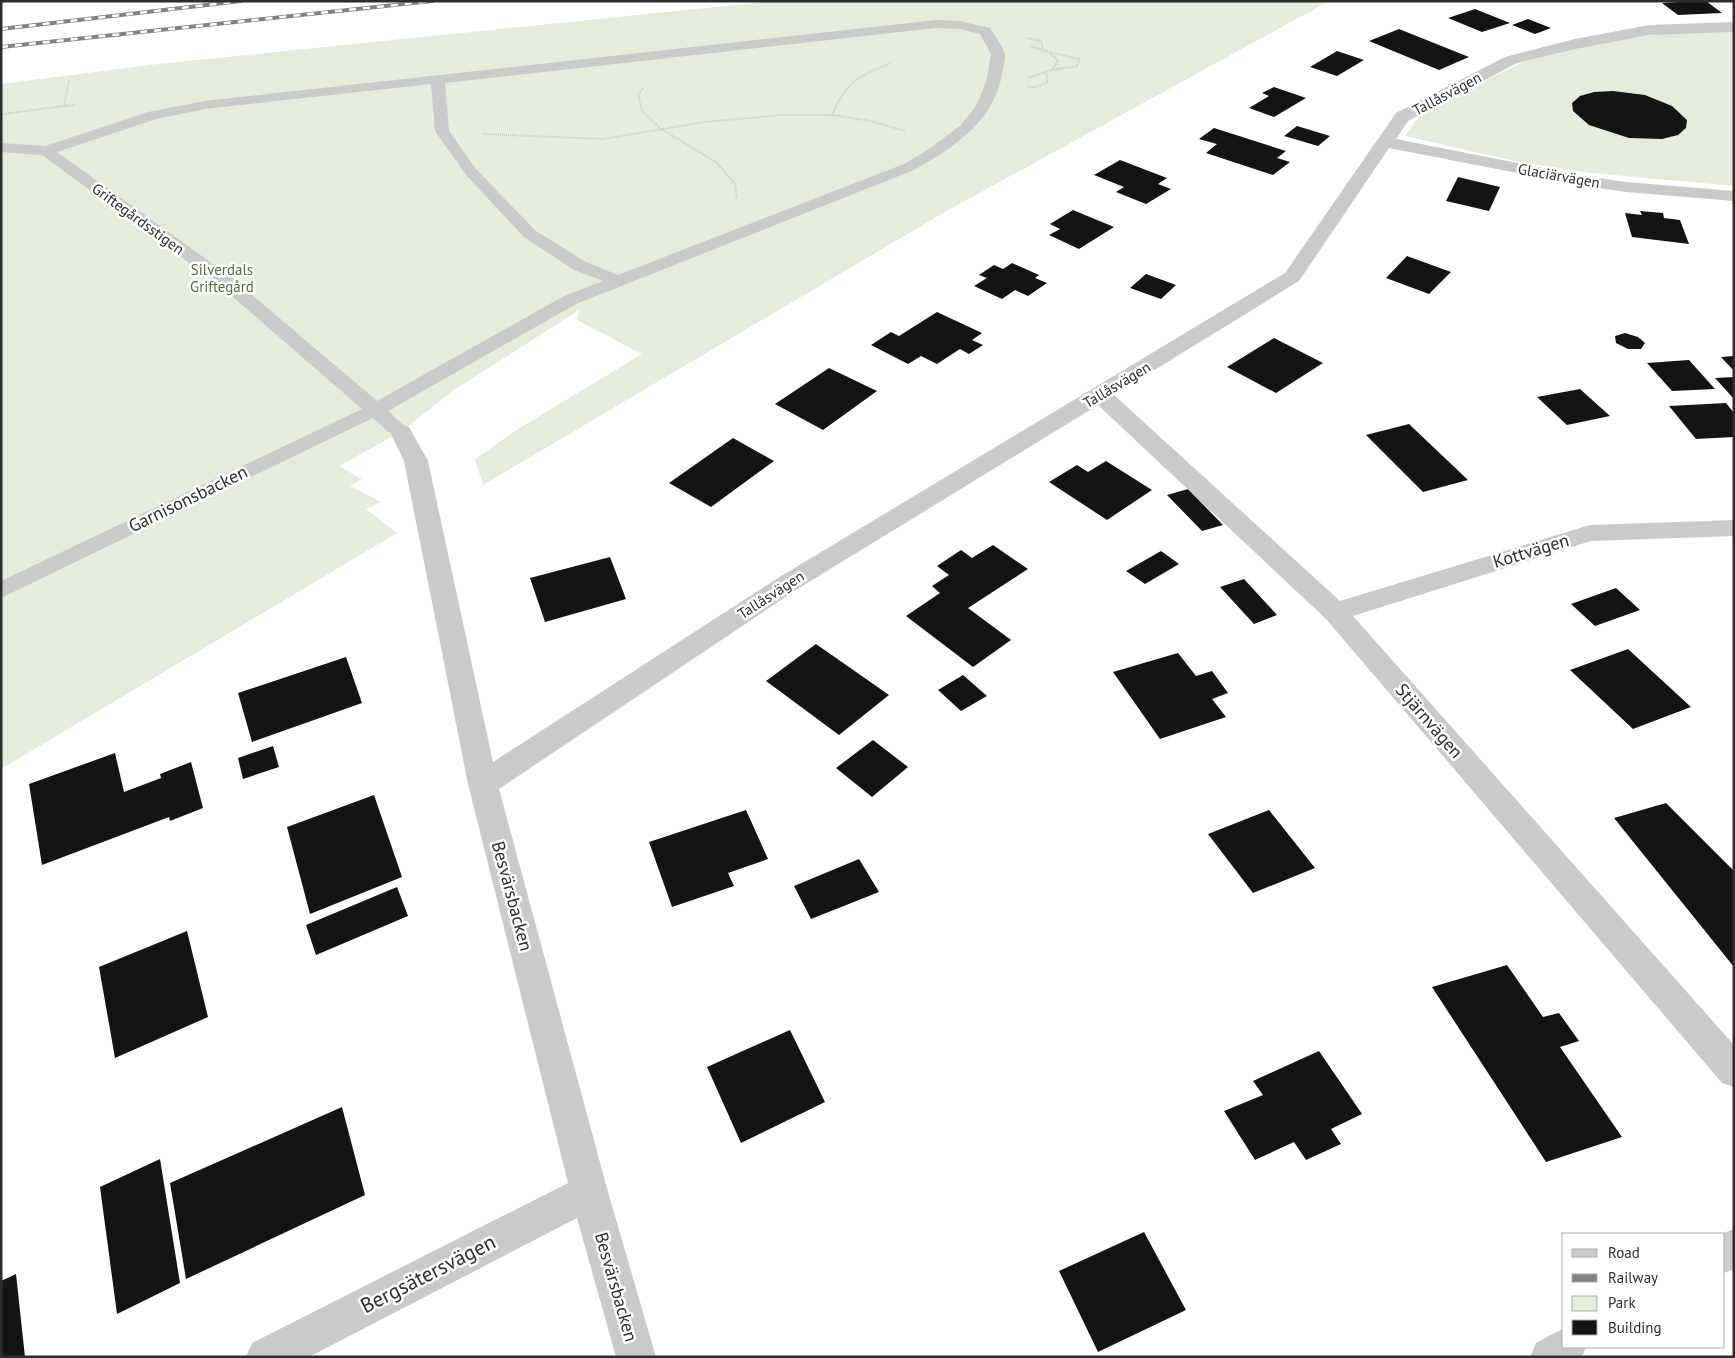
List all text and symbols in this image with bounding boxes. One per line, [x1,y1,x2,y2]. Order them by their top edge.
street label: Tallåsvägen [1409,68,1484,120]
street label: Glaciärvägen [1517,159,1602,192]
street label: Griftegårdsstigen [88,179,188,258]
park label: Silverdals Griftegård [190,260,254,296]
street label: Tallåsvägen [1080,357,1154,412]
street label: Garnisonsbacken [125,460,251,537]
street label: Kottvägen [1490,528,1572,573]
street label: Tallåsvägen [734,566,807,623]
street label: Stjärnvägen [1391,679,1468,763]
street label: Besvärsbacken [487,838,538,953]
street label: Bergsätersvägen [356,1228,500,1319]
street label: Besvärsbacken [590,1230,643,1344]
legend [1562,1233,1725,1348]
text: Road [1608,1243,1640,1262]
text: Railway [1608,1268,1658,1287]
text: Park [1608,1293,1636,1312]
text: Building [1608,1318,1662,1337]

